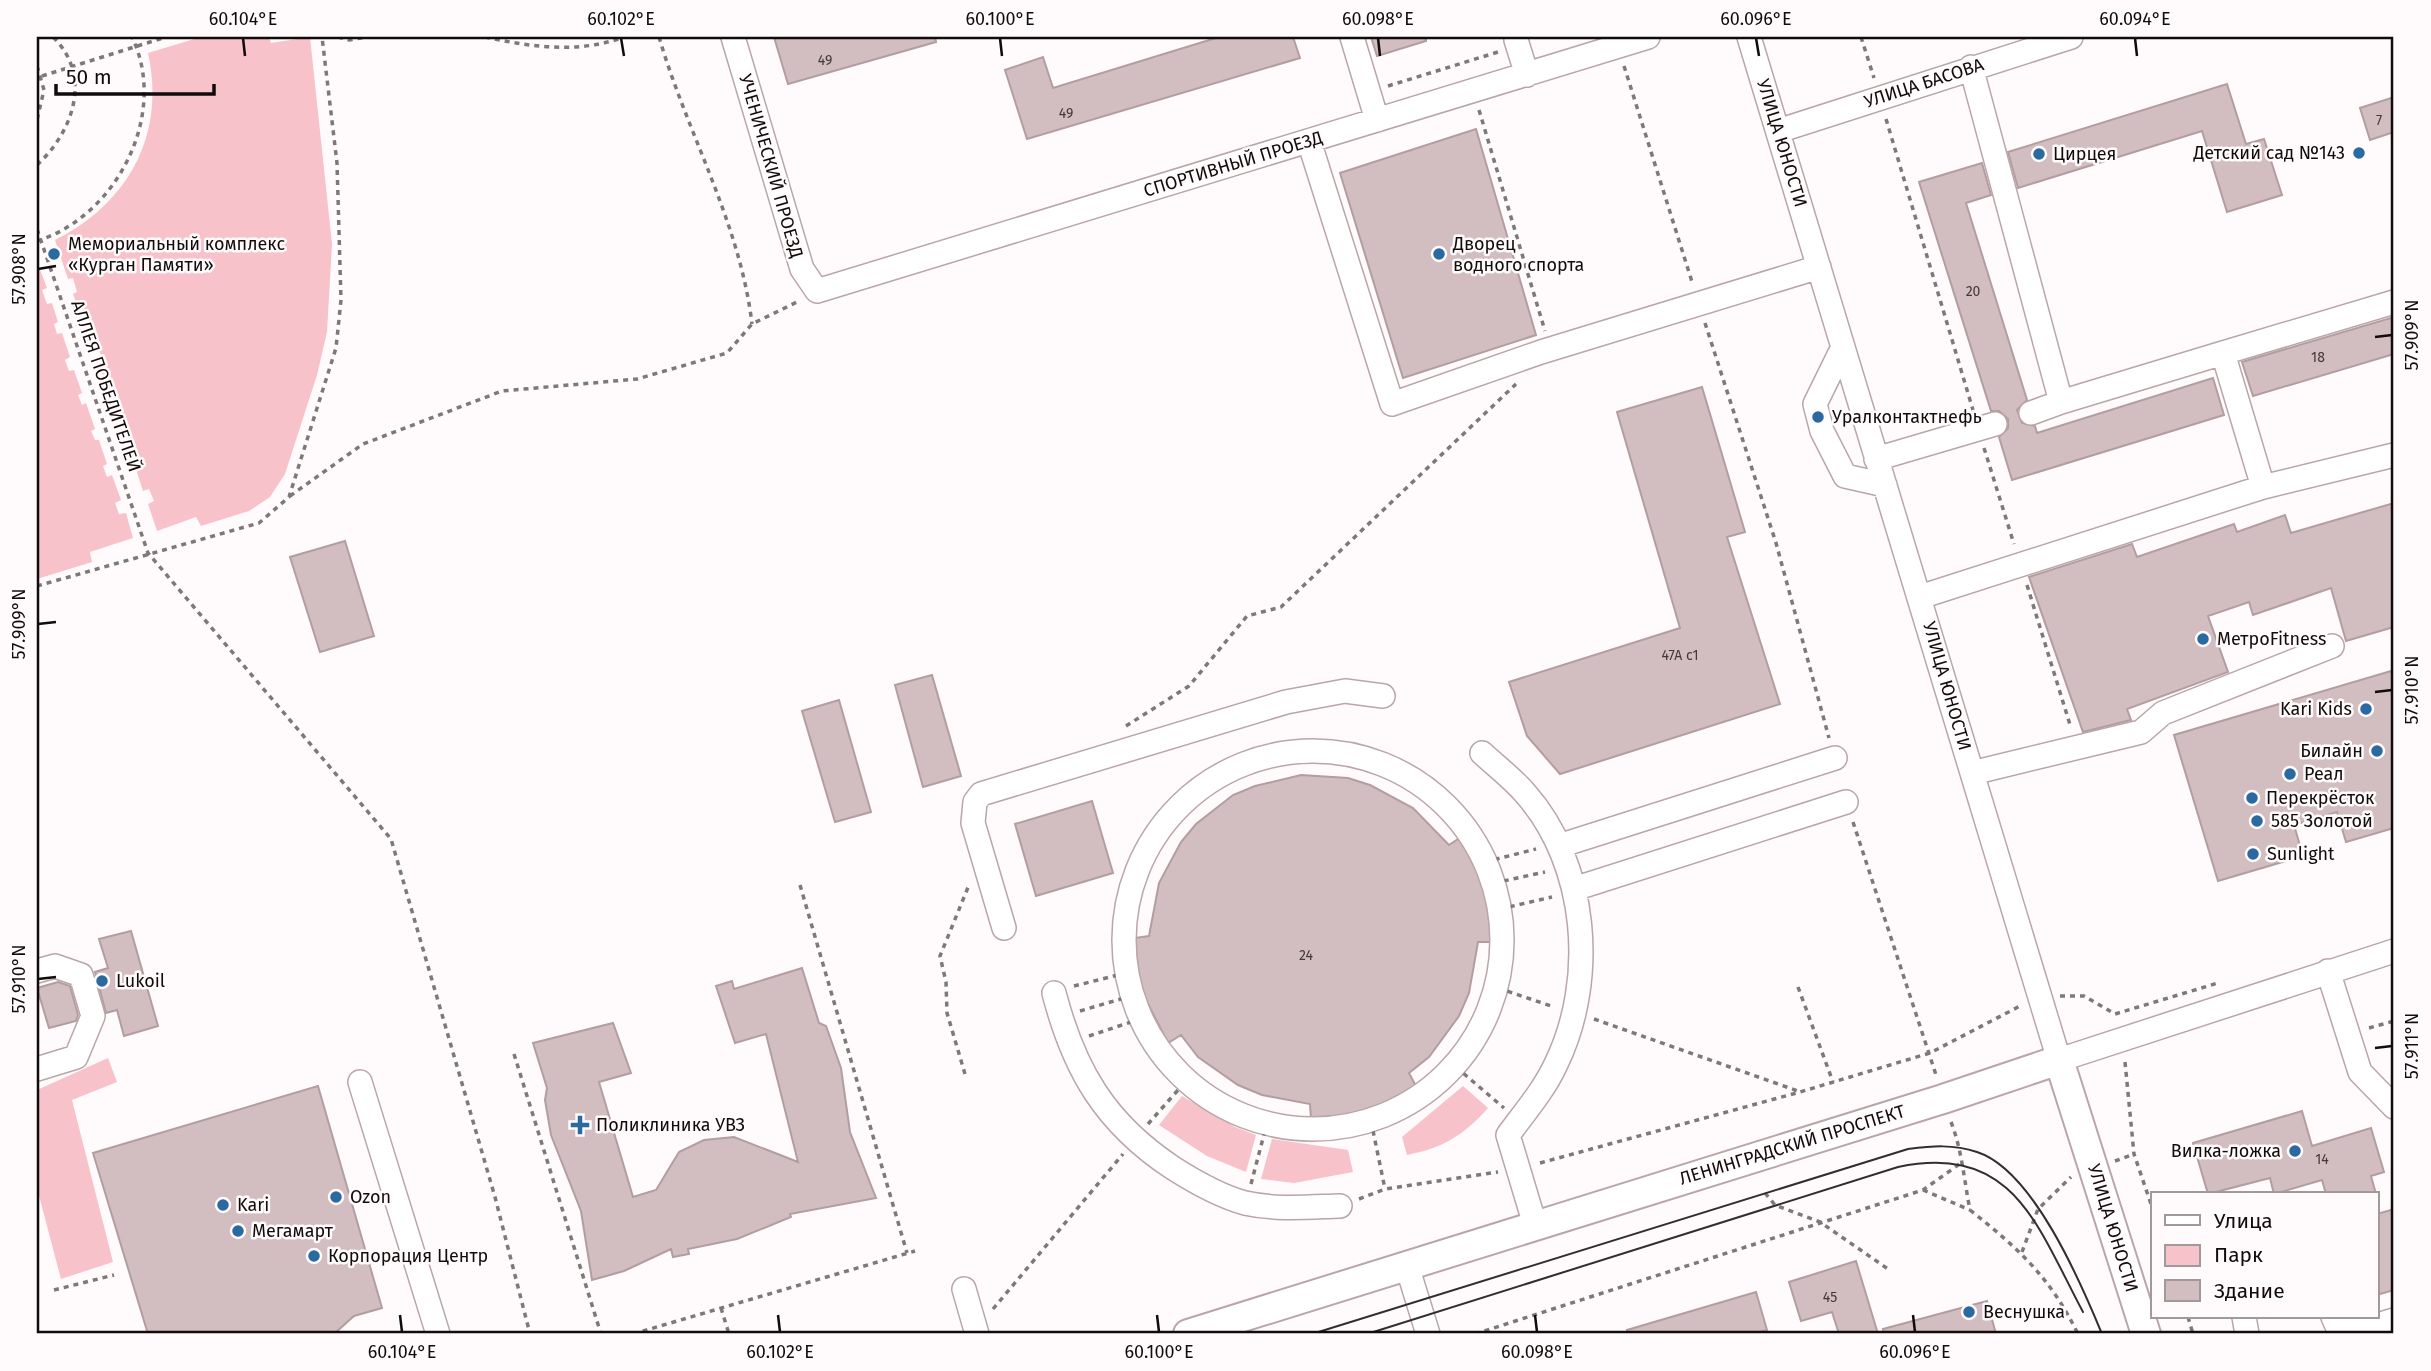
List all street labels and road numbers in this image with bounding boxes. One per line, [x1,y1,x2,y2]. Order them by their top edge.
street label: УЛИЦА БАСОВА [1862,53,1987,113]
street label: УЧЕНИЧЕСКИЙ ПРОЕЗД [734,72,808,260]
street label: УЛИЦА ЮНОСТИ [1752,76,1812,210]
street label: СПОРТИВНЫЙ ПРОЕЗД [1141,126,1325,202]
street label: АЛЛЕЯ ПОБЕДИТЕЛЕЙ [66,297,146,475]
street label: УЛИЦА ЮНОСТИ [1918,619,1976,753]
street label: ЛЕНИНГРАДСКИЙ ПРОСПЕКТ [1676,1100,1908,1190]
street label: УЛИЦА ЮНОСТИ [2083,1161,2143,1295]

